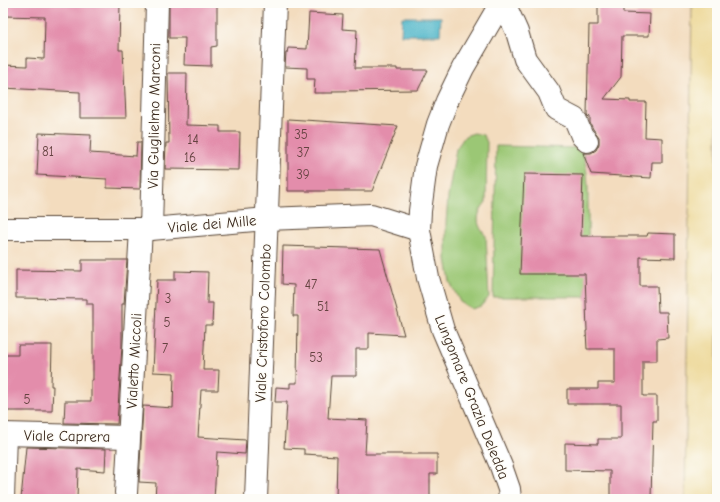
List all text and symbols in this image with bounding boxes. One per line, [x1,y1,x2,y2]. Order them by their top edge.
street label: Via Guglielmo Marconi [144,43,164,189]
house number: 35 [294,127,308,142]
house number: 14 [187,132,199,147]
house number: 81 [42,144,54,159]
house number: 37 [297,145,309,160]
house number: 16 [184,150,196,165]
house number: 39 [296,167,310,182]
street label: Viale dei Mille [167,211,258,237]
street label: Viale Cristoforo Colombo [251,243,275,403]
house number: 47 [305,277,317,292]
house number: 3 [165,291,171,306]
house number: 51 [317,299,329,314]
street label: Lungomare Grazia Deledda [431,312,513,482]
street label: Vialetto Miccoli [122,313,146,409]
house number: 5 [163,315,171,330]
house number: 7 [162,341,168,356]
house number: 53 [309,350,323,365]
house number: 5 [23,392,31,407]
street label: Viale Caprera [24,426,110,446]

